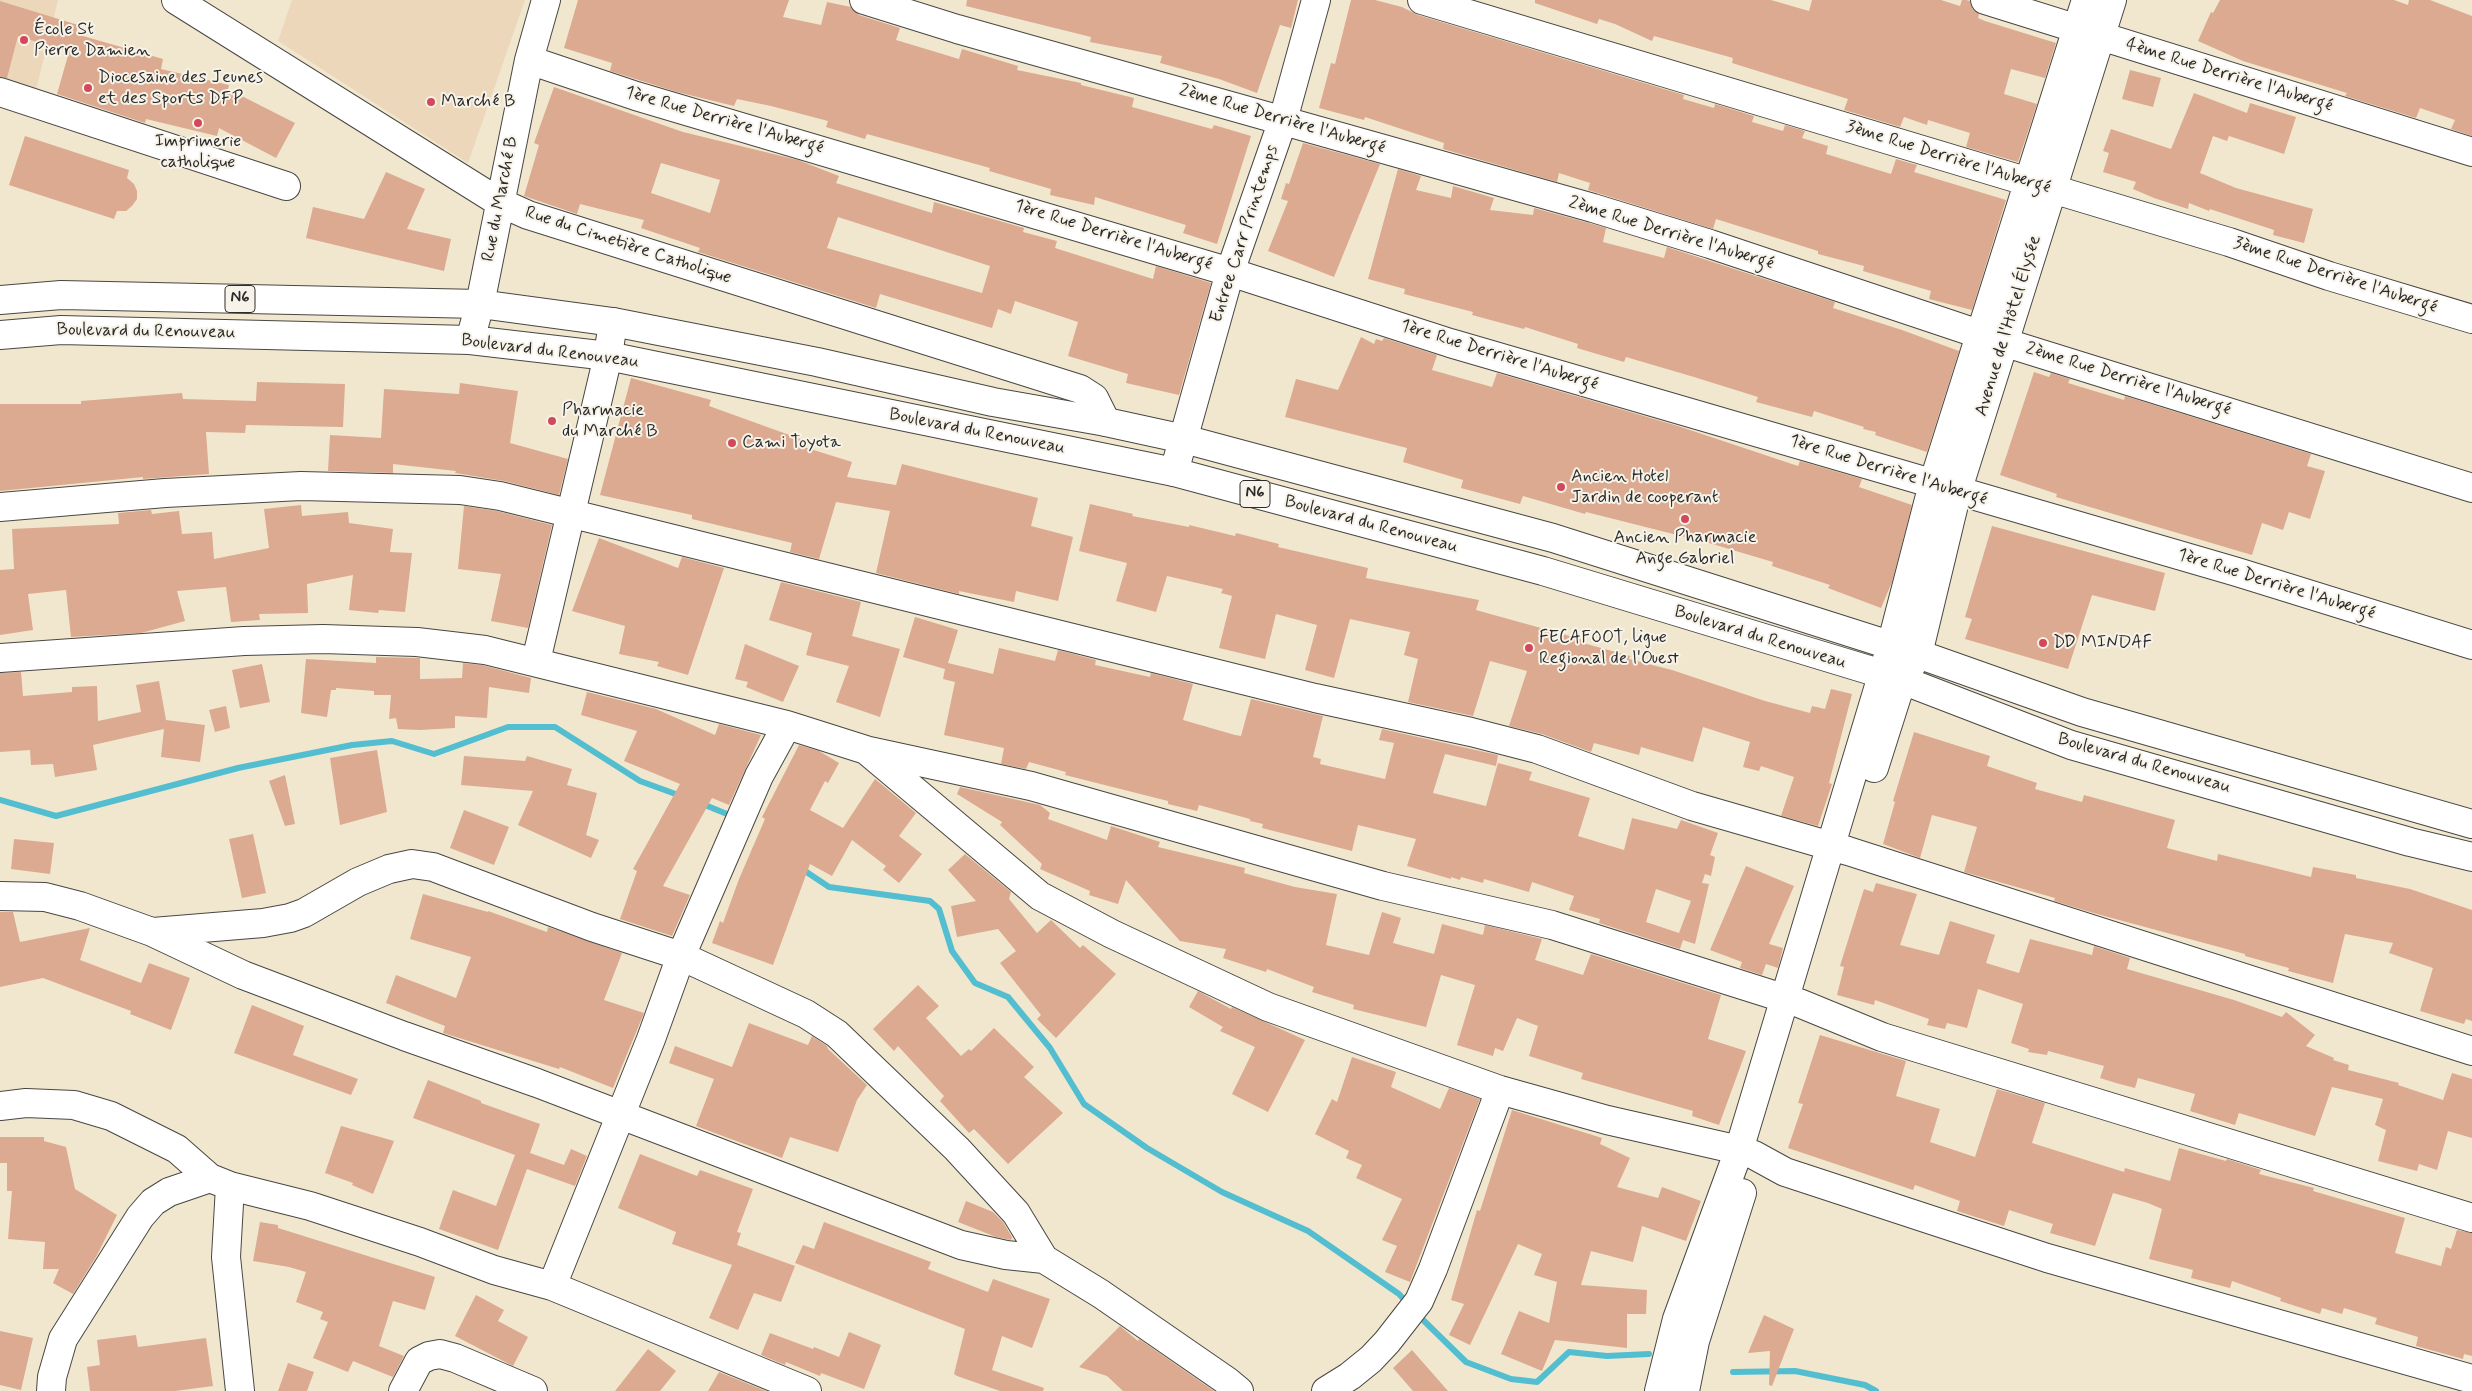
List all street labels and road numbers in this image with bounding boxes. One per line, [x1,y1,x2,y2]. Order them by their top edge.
street label: 4ème Rue Derrière l'Aubergé [2123,34,2335,118]
street label: 2ème Rue Derrière l'Aubergé [1176,80,1388,160]
street label: 1ère Rue Derrière l'Aubergé [622,82,826,160]
street label: 3ème Rue Derrière l'Aubergé [1843,117,2053,199]
street label: Rue du Marché B [478,134,524,264]
street label: Entree Carr Printemps [1206,142,1284,326]
street label: 2ème Rue Derrière l'Aubergé [1566,192,1776,276]
street label: 1ère Rue Derrière l'Aubergé [1012,196,1214,276]
street label: Rue du Cimetière Catholique [522,202,734,290]
street label: Avenue de l'Hôtel Élysée [1971,233,2047,419]
street label: 3ème Rue Derrière l'Aubergé [2230,233,2440,319]
road number: N6 [225,286,255,312]
street label: 1ère Rue Derrière l'Aubergé [1398,316,1600,396]
street label: Boulevard du Renouveau [56,320,236,344]
street label: Boulevard du Renouveau [460,330,640,374]
street label: 2ème Rue Derrière l'Aubergé [2023,338,2233,422]
street label: Boulevard du Renouveau [887,404,1067,460]
street label: 1ère Rue Derrière l'Aubergé [1787,431,1989,511]
road number: N6 [1240,480,1270,508]
street label: Boulevard du Renouveau [1282,491,1460,559]
street label: 1ère Rue Derrière l'Aubergé [2175,545,2377,625]
street label: Boulevard du Renouveau [1671,602,1849,674]
street label: Boulevard du Renouveau [2055,729,2233,799]

